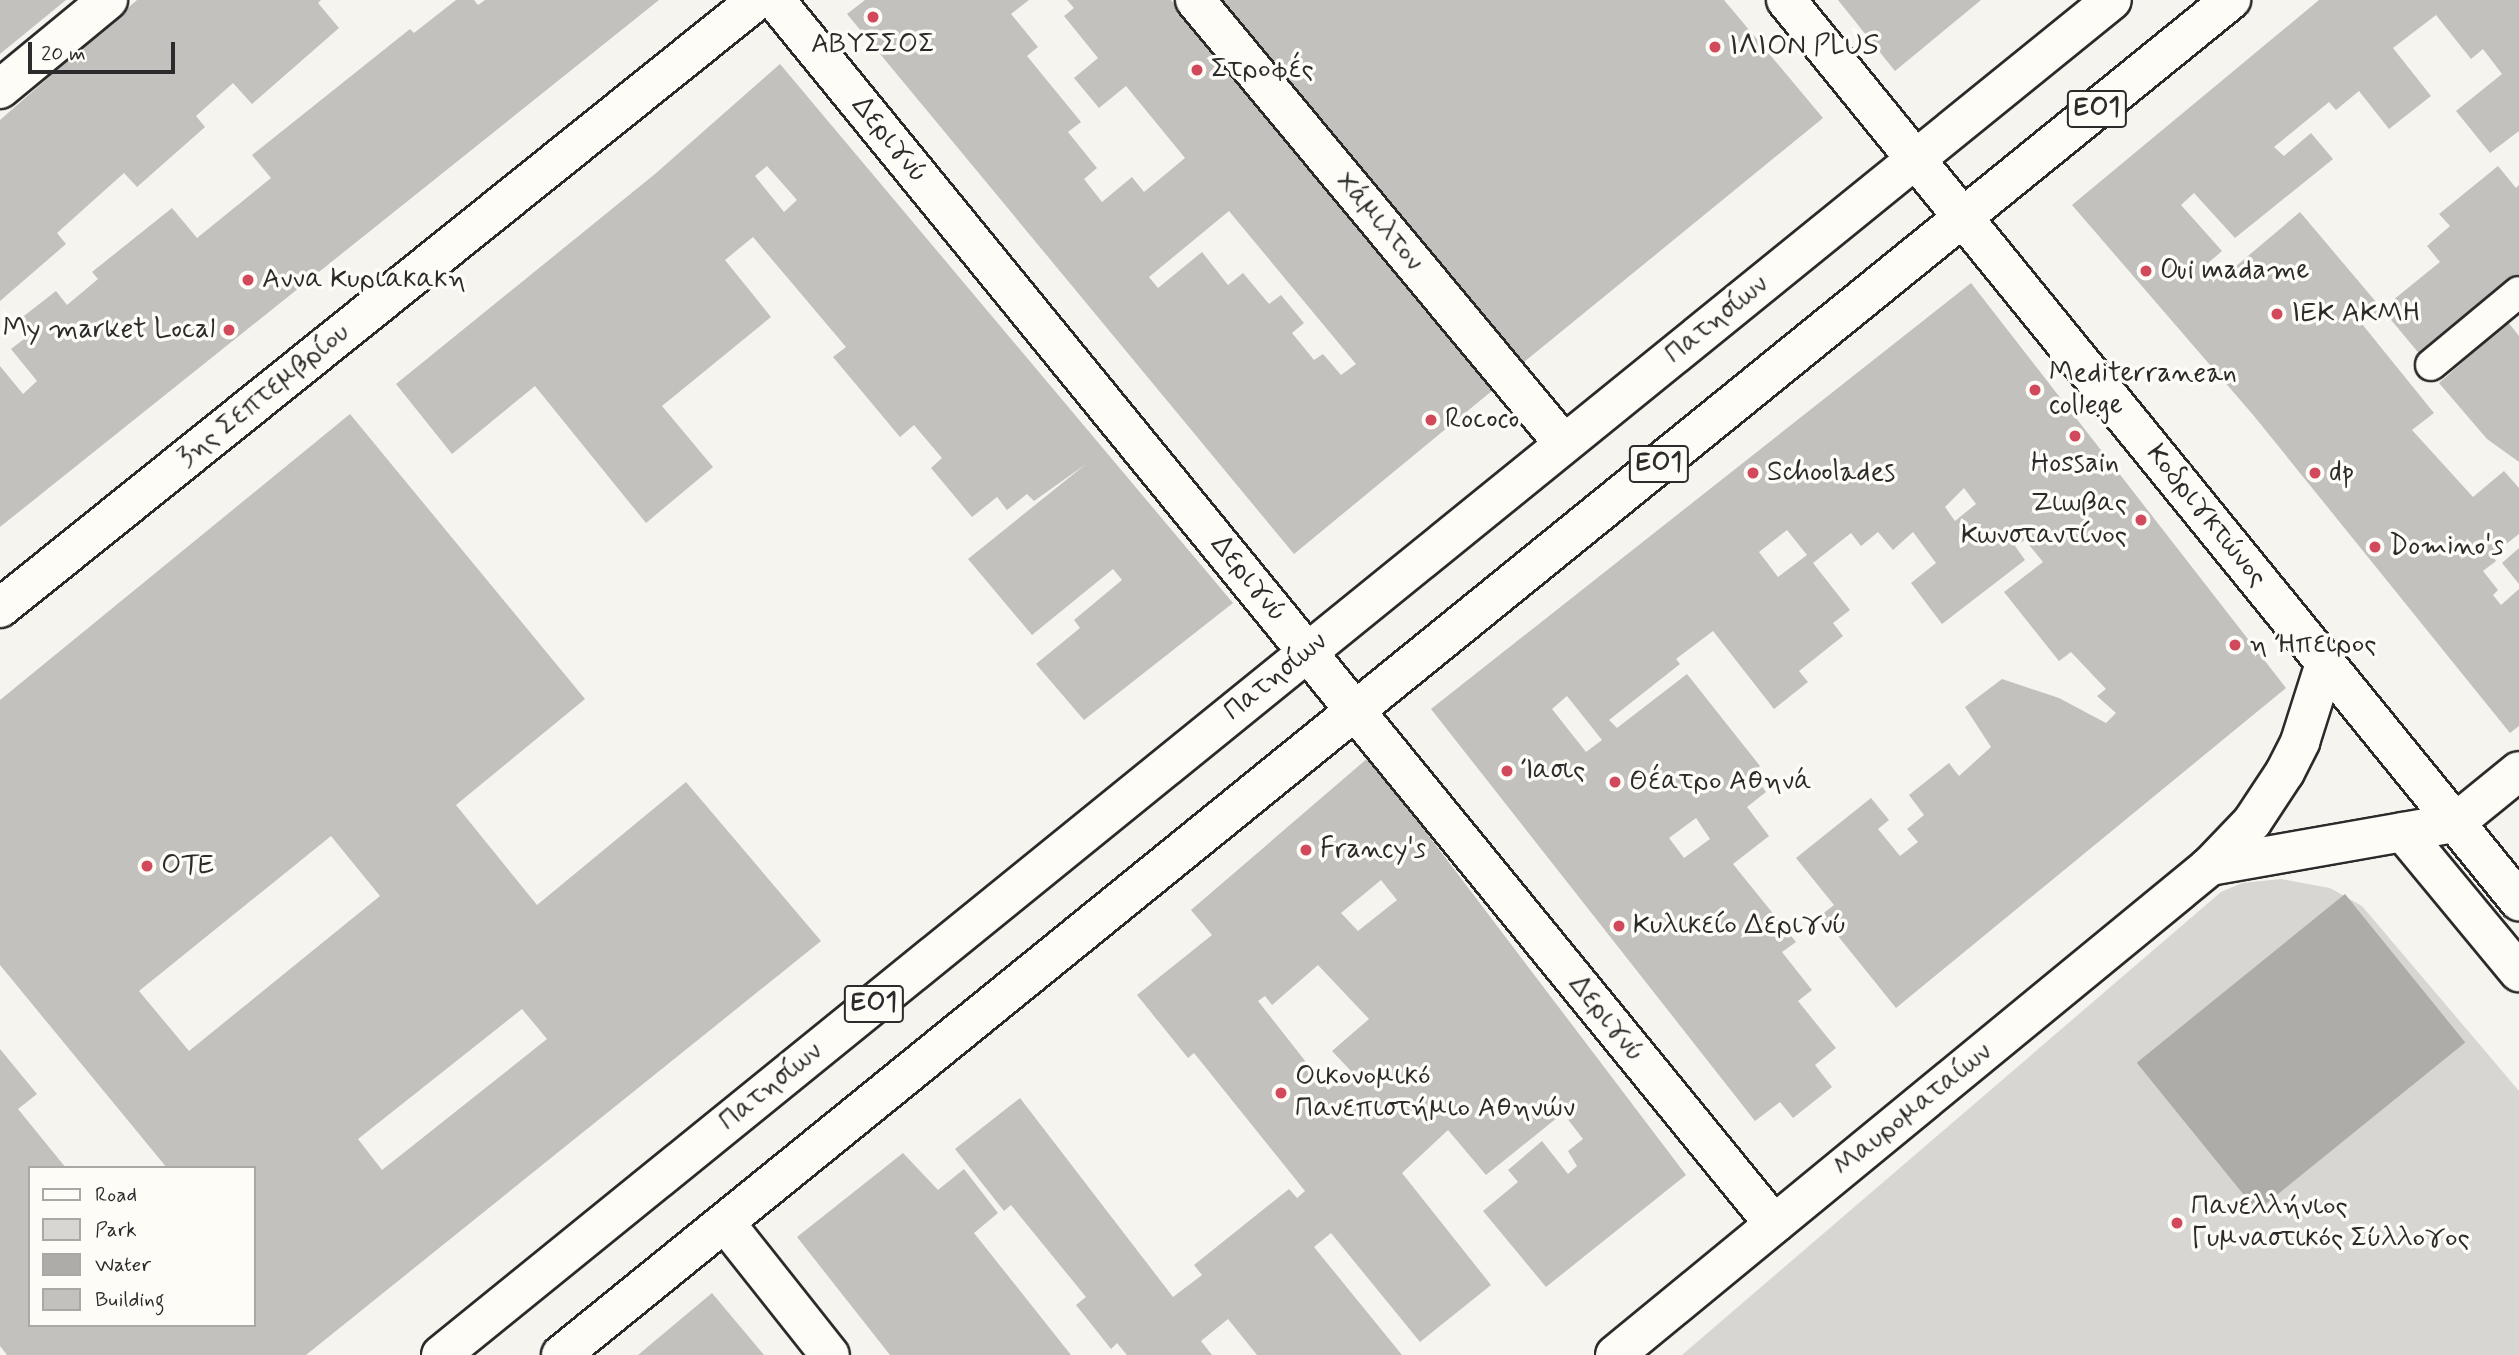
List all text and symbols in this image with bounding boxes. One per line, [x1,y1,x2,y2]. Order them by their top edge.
marker: ΑΒΥΣΣΟΣ [865,9,881,25]
scale bar [32,28,178,72]
place label: ΑΒΥΣΣΟΣ [811,28,935,62]
place label: ΙΛΙΟΝ PLUS [1729,30,1879,64]
marker: ΙΛΙΟΝ PLUS [1707,39,1723,55]
text: 20 m [41,40,86,68]
place label: Στροφές [1211,53,1314,87]
marker: Στροφές [1189,62,1205,78]
road number: ΕΟ1 [2066,86,2128,132]
street label: Δεριγνύ [844,90,934,190]
street label: Χάμιλτον [1328,166,1430,278]
place label: Oui madame [2160,254,2310,288]
place label: Αννα Κυριακακη [262,263,466,297]
marker: Oui madame [2138,263,2154,279]
street label: Πατησίων [1659,268,1775,372]
marker: Αννα Κυριακακη [240,272,256,288]
place label: ΙΕΚ ΑΚΜΗ [2291,297,2421,331]
marker: ΙΕΚ ΑΚΜΗ [2269,306,2285,322]
place label: My market Local [10,313,215,347]
street label: 3ης Σεπτεμβρίου [171,316,357,476]
marker: My market Local [221,322,237,338]
place label: Mediterranean college [2049,357,2237,423]
marker: Mediterranean college [2027,382,2043,398]
place label: Rococo [1445,403,1519,437]
marker: Rococo [1423,412,1439,428]
marker: Hossain [2067,428,2083,444]
street label: Κοδριγκτώνος [2138,438,2274,594]
road number: ΕΟ1 [1628,442,1690,486]
place label: Hossain [2031,447,2119,481]
place label: Schoolades [1767,456,1895,490]
place label: dp [2329,456,2354,490]
marker: Schoolades [1745,465,1761,481]
marker: dp [2307,465,2323,481]
place label: Ζιωβας Κωνσταντίνος [1961,487,2127,553]
marker: Ζιωβας Κωνσταντίνος [2133,512,2149,528]
street label: Δεριγνύ [1203,529,1293,629]
place label: Domino's [2389,530,2504,564]
marker: Domino's [2367,539,2383,555]
street label: Πατησίων [1218,625,1334,729]
place label: η Ήπειρος [2249,628,2376,662]
marker: η Ήπειρος [2227,637,2243,653]
place label: Ίασις [1521,754,1585,788]
marker: Ίασις [1499,763,1515,779]
place label: Θέατρο Αθηνά [1629,765,1812,799]
marker: Θέατρο Αθηνά [1607,774,1623,790]
place label: Francy's [1320,833,1426,867]
marker: Francy's [1298,842,1314,858]
place label: ΟΤΕ [161,849,215,883]
marker: ΟΤΕ [139,858,155,874]
place label: Κυλικείο Δεριγνύ [1633,909,1847,943]
marker: Κυλικείο Δεριγνύ [1611,918,1627,934]
street label: Δεριγνύ [1561,969,1651,1069]
road number: ΕΟ1 [842,981,906,1026]
street label: Πατησίων [713,1035,829,1139]
street label: Μαυροματαίων [1827,1036,1999,1184]
place label: Οικονομικό Πανεπιστήμιο Αθηνών [1295,1060,1575,1126]
marker: Οικονομικό Πανεπιστήμιο Αθηνών [1273,1085,1289,1101]
legend [28,1166,256,1327]
text: Road [95,1181,137,1209]
place label: Πανελλήνιος Γυμναστικός Σύλλογος [2191,1190,2470,1256]
marker: Πανελλήνιος Γυμναστικός Σύλλογος [2169,1215,2185,1231]
text: Park [95,1216,137,1244]
text: Water [95,1251,151,1279]
text: Building [95,1286,165,1314]

